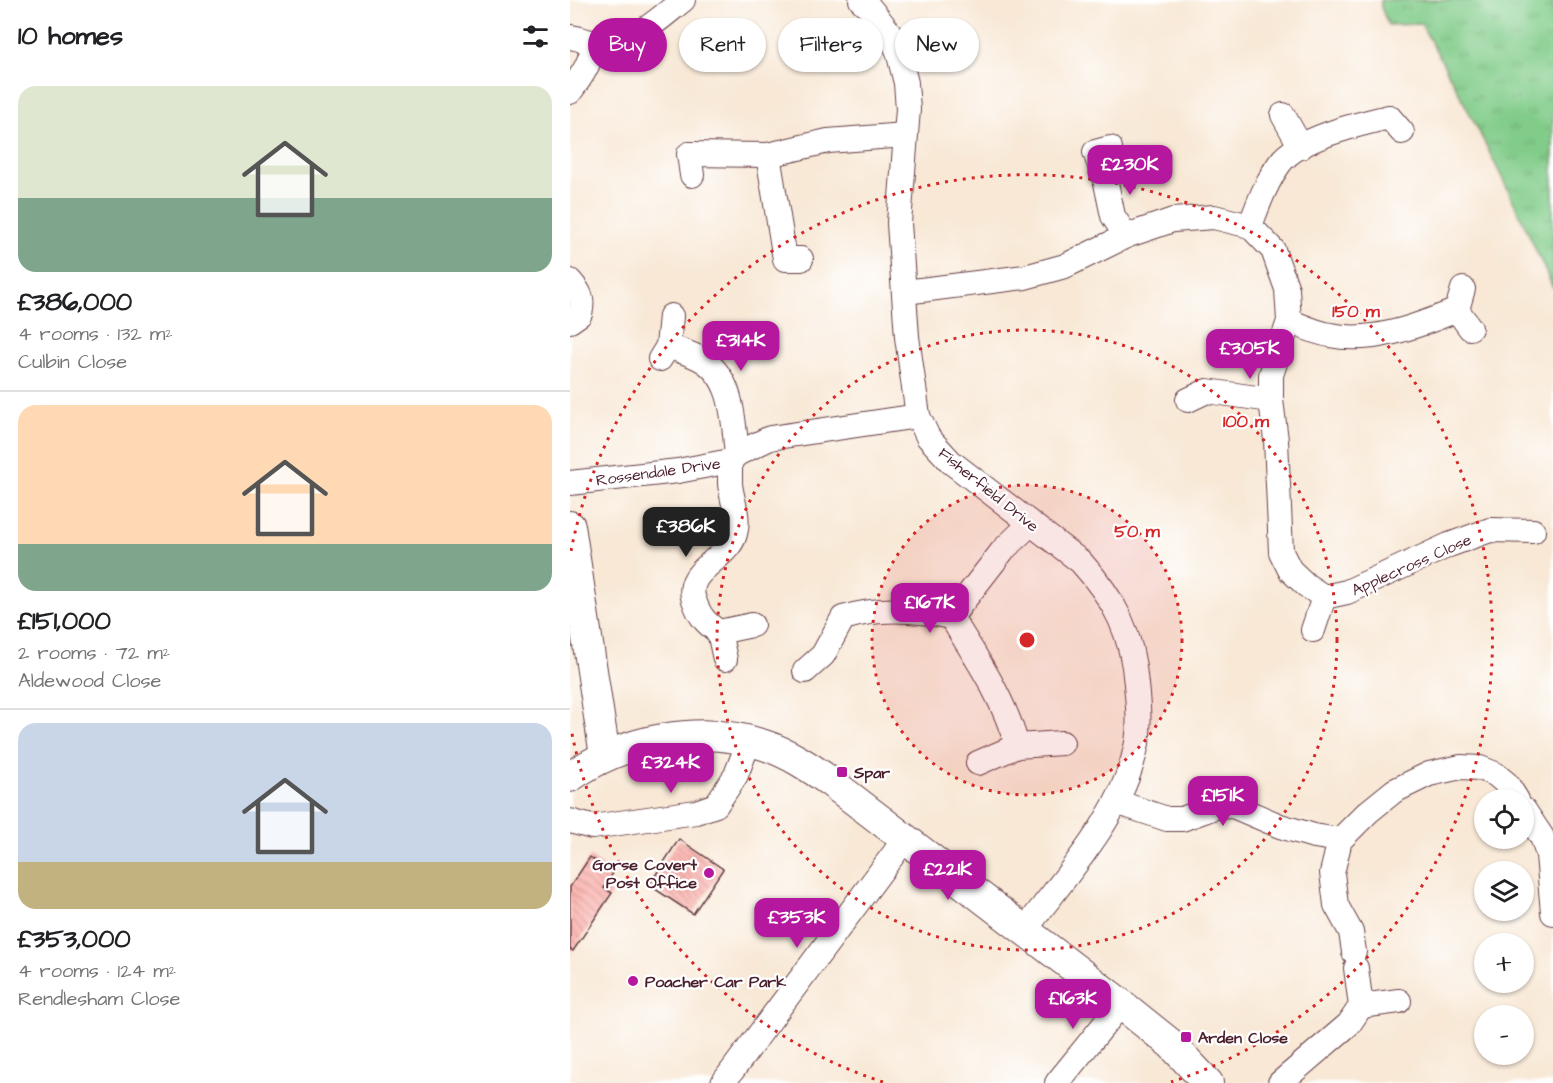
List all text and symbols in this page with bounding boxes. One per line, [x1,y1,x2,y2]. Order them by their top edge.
text: 10 homes [18,18,123,54]
chip: Buy [588,18,667,72]
chip: Rent [679,18,766,72]
chip: Filters [778,18,883,72]
chip: New [895,18,979,72]
icon: filters [519,20,552,53]
icon: home [231,125,339,233]
pin: £230K [1088,145,1172,196]
text: £230K [1101,150,1159,178]
text: £386,000 [18,284,132,320]
text: 150 m [1332,299,1381,324]
text: 4 rooms · 132 m² [18,320,173,348]
pin: £314K [699,321,783,372]
text: £314K [716,326,766,354]
pin: £305K [1208,329,1292,380]
text: £305K [1220,334,1280,362]
text: Culbin Close [18,348,127,376]
text: 100 m [1223,409,1270,434]
street label: Fisherfield Drive [934,442,1043,537]
icon: home [231,444,339,552]
street label: Rossendale Drive [594,452,722,492]
pin: £386K [644,507,728,558]
text: £386K [657,512,715,540]
text: 50 m [1114,519,1161,544]
street label: Applecross Close [1348,528,1475,601]
pin: £167K [888,583,972,634]
text: £167K [905,588,955,616]
text: £151,000 [18,603,111,639]
centre of rings [1017,630,1037,650]
text: 2 rooms · 72 m² [18,639,170,667]
text: Aldewood Close [18,667,161,695]
pin: £324K [629,743,713,794]
text: £324K [642,748,700,776]
icon: home [231,762,339,870]
place label: Spar [853,762,890,784]
marker: Spar [835,765,849,779]
pin: £151K [1181,776,1265,827]
text: £151K [1202,781,1244,809]
map controls [1474,789,1534,1065]
button: locate [1474,789,1534,849]
pin: £221K [906,850,990,901]
place label: Gorse Covert Post Office [592,854,698,894]
text: £221K [924,855,972,883]
button: layers [1474,861,1534,921]
marker: Gorse Covert Post Office [702,866,716,880]
pin: £353K [755,898,839,949]
text: £353K [768,903,826,931]
text: £353,000 [18,921,131,957]
button: + [1474,933,1534,993]
text: 4 rooms · 124 m² [18,957,176,985]
place label: Poacher Car Park [645,971,786,993]
marker: Poacher Car Park [626,974,640,988]
pin: £163K [1031,979,1115,1030]
text: £163K [1049,984,1097,1012]
text: Rendlesham Close [18,985,180,1013]
button: − [1474,1005,1534,1065]
place label: Arden Close [1198,1027,1288,1049]
marker: Arden Close [1179,1030,1193,1044]

